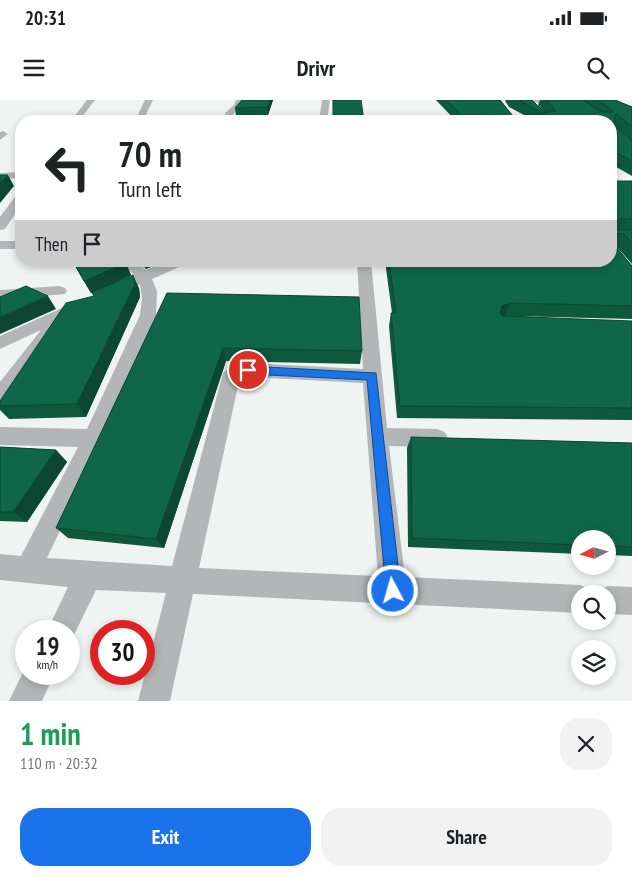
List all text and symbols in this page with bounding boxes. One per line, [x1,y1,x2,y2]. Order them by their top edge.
text: 20:31 [25,6,66,30]
icon: menu [20,54,48,82]
text: Drivr [297,54,335,82]
icon: search [584,54,612,82]
text: 70 m [118,131,182,177]
icon: left [35,135,100,200]
text: Turn left [118,175,182,203]
icon: arrive [78,230,106,258]
text: Then [35,232,68,256]
pin [227,349,269,391]
icon: arrive [234,356,262,384]
north arrow [571,530,616,575]
map controls [571,530,616,685]
position arrow [366,564,418,616]
button: search [571,585,616,630]
speed limit sign: 30 [90,620,155,685]
text: 19 [36,630,59,662]
button: layers [571,640,616,685]
text: km/h [37,657,58,672]
text: 1 min [20,714,81,753]
button: close [560,718,612,770]
text: 110 m · 20:32 [20,753,98,773]
button: Exit [20,808,311,866]
button: Share [321,808,612,866]

